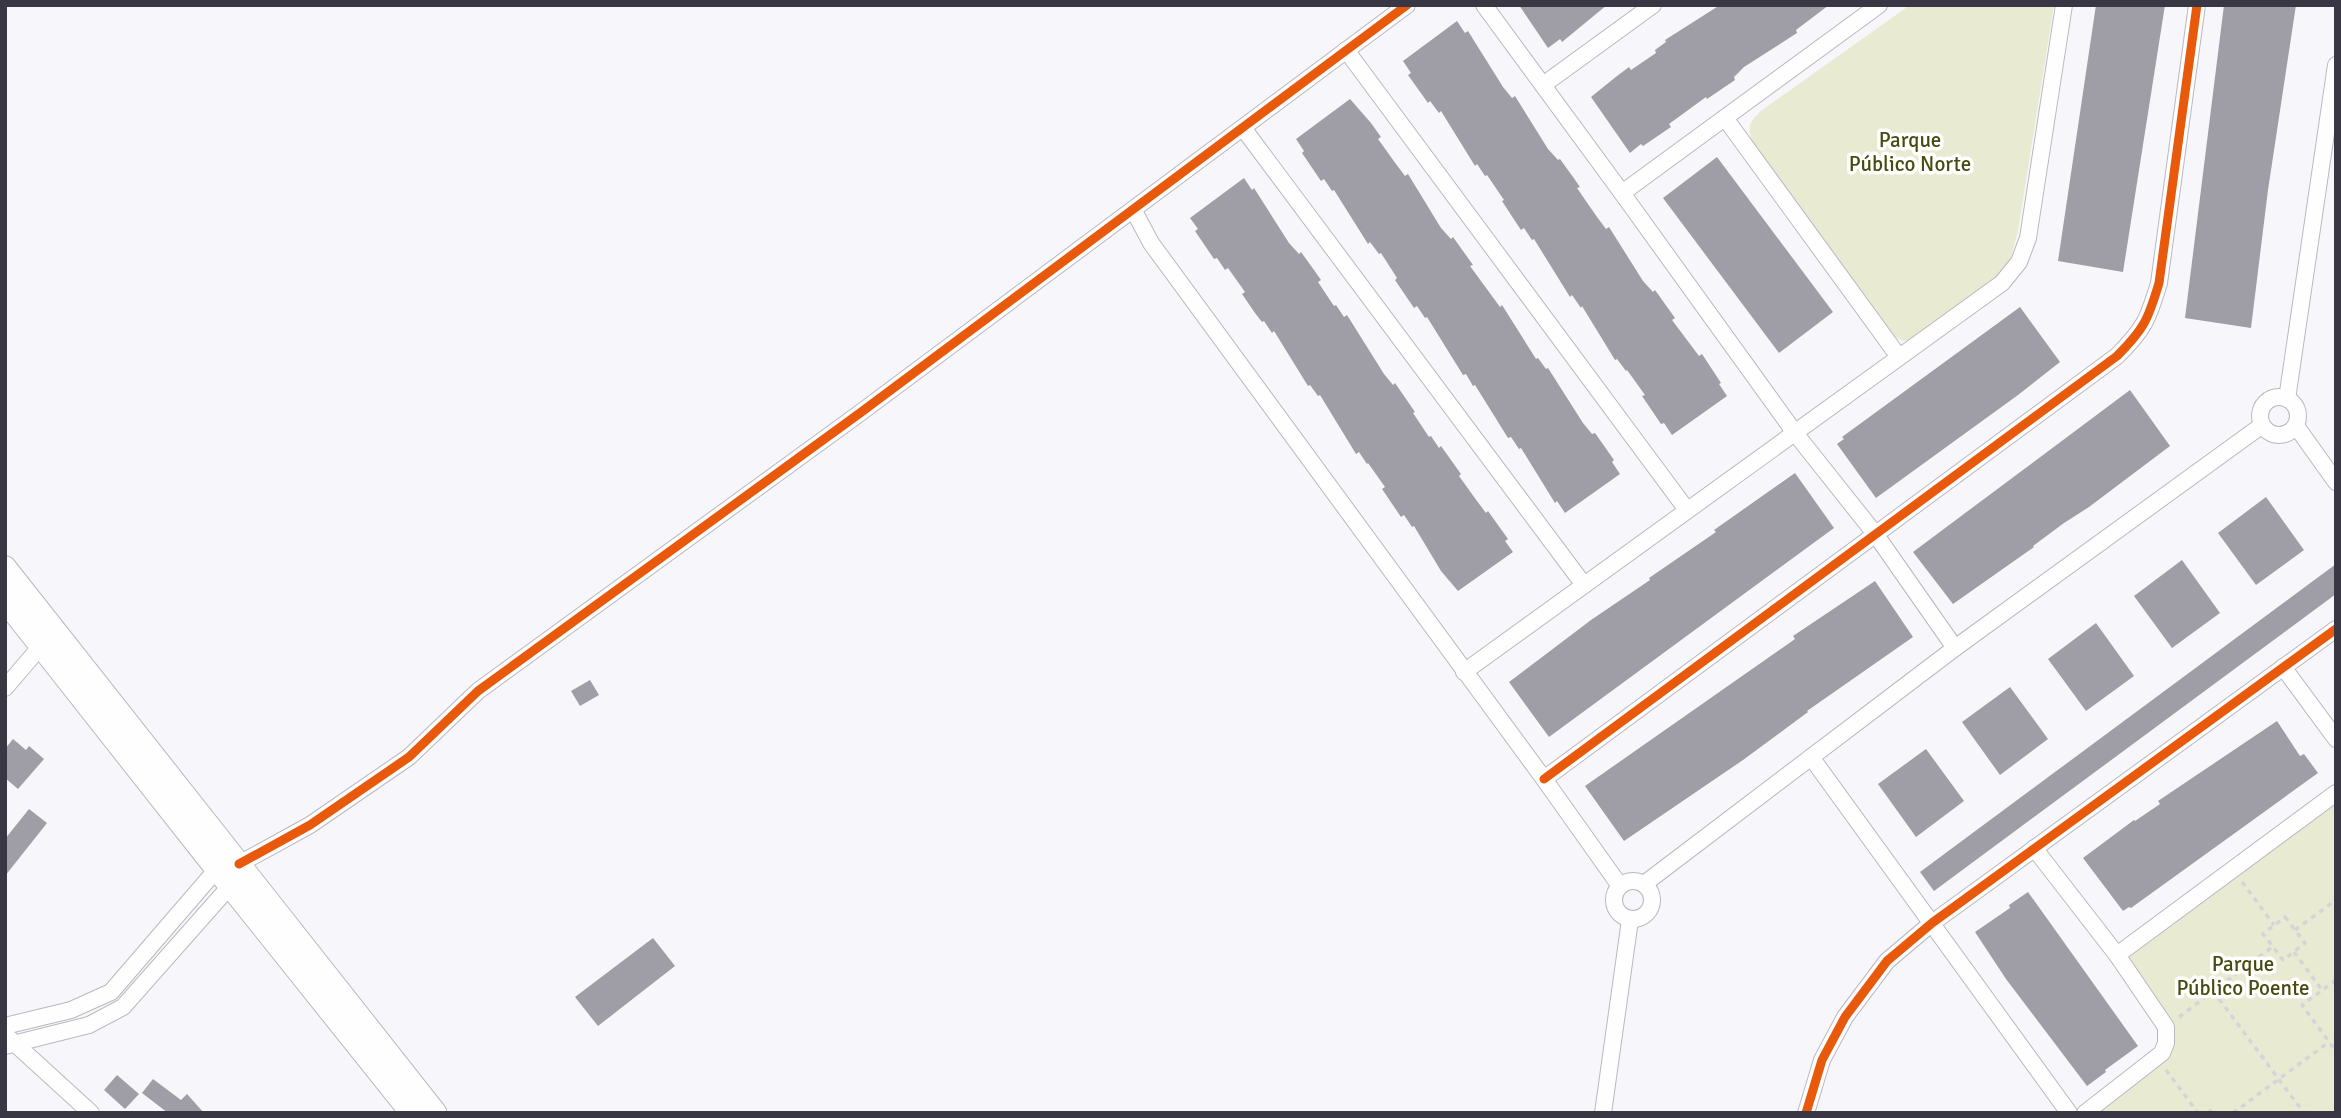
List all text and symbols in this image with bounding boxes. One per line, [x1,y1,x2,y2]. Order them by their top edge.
park label: Parque Público Norte [1849,127,1971,177]
park label: Parque Público Poente [2176,951,2310,1001]

